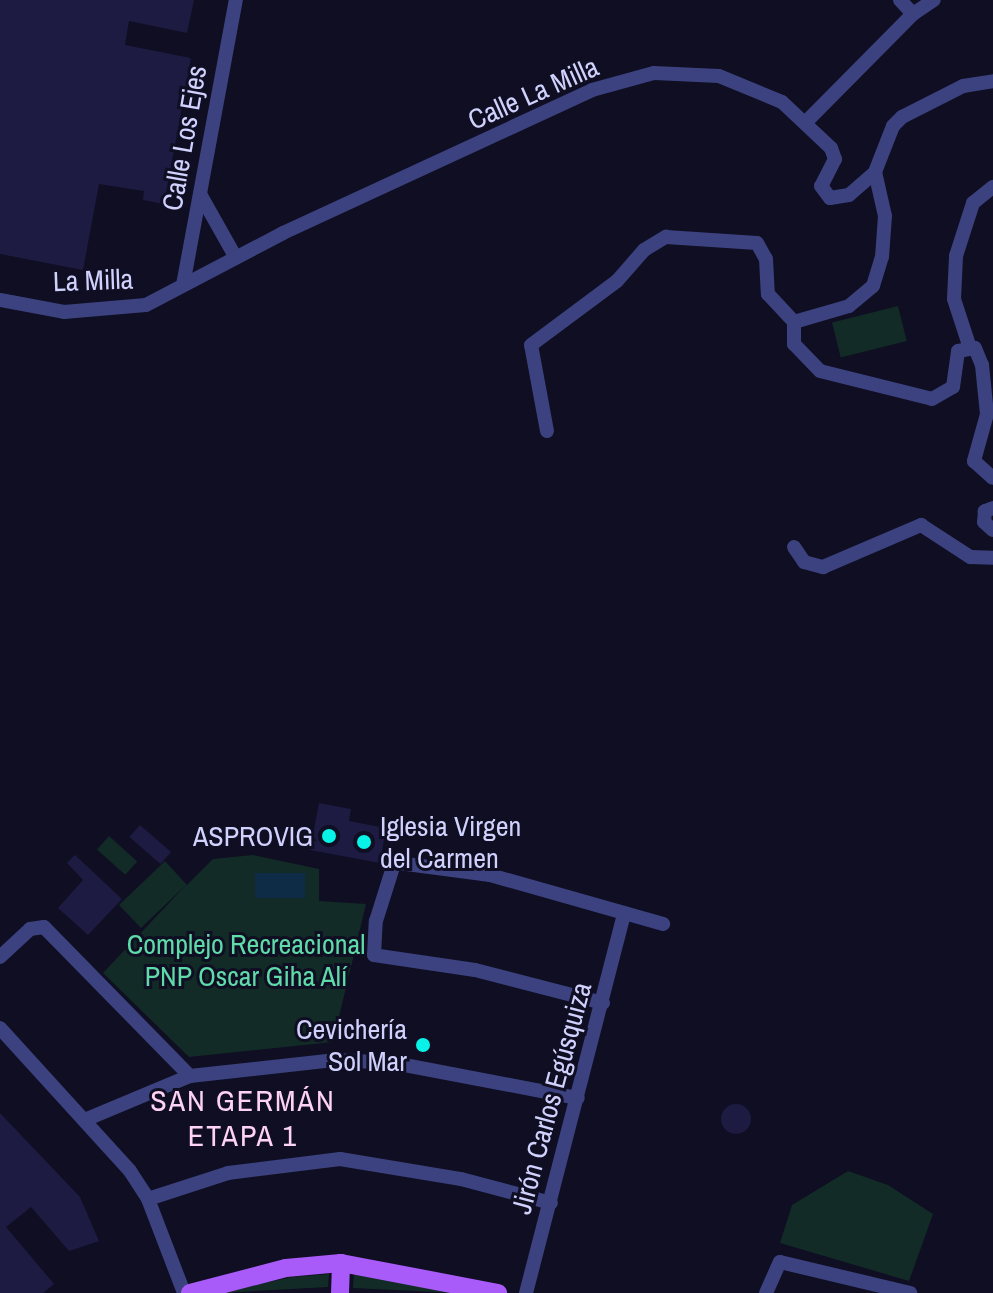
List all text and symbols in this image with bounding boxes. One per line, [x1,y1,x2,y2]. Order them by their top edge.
street label: Calle La Milla [463,49,603,137]
street label: Calle Los Ejes [155,63,213,213]
street label: La Milla [52,262,134,298]
place label: Iglesia Virgen del Carmen [380,809,521,875]
place label: ASPROVIG [193,819,313,853]
marker: ASPROVIG [320,827,338,845]
marker: Iglesia Virgen del Carmen [355,833,373,851]
park label: Complejo Recreacional PNP Oscar Giha Alí [127,927,365,993]
street label: Jirón Carlos Egúsquiza [504,978,598,1218]
place label: Cevichería Sol Mar [296,1012,407,1078]
marker: Cevichería Sol Mar [414,1036,432,1054]
district label: SAN GERMÁN ETAPA 1 [150,1082,336,1152]

